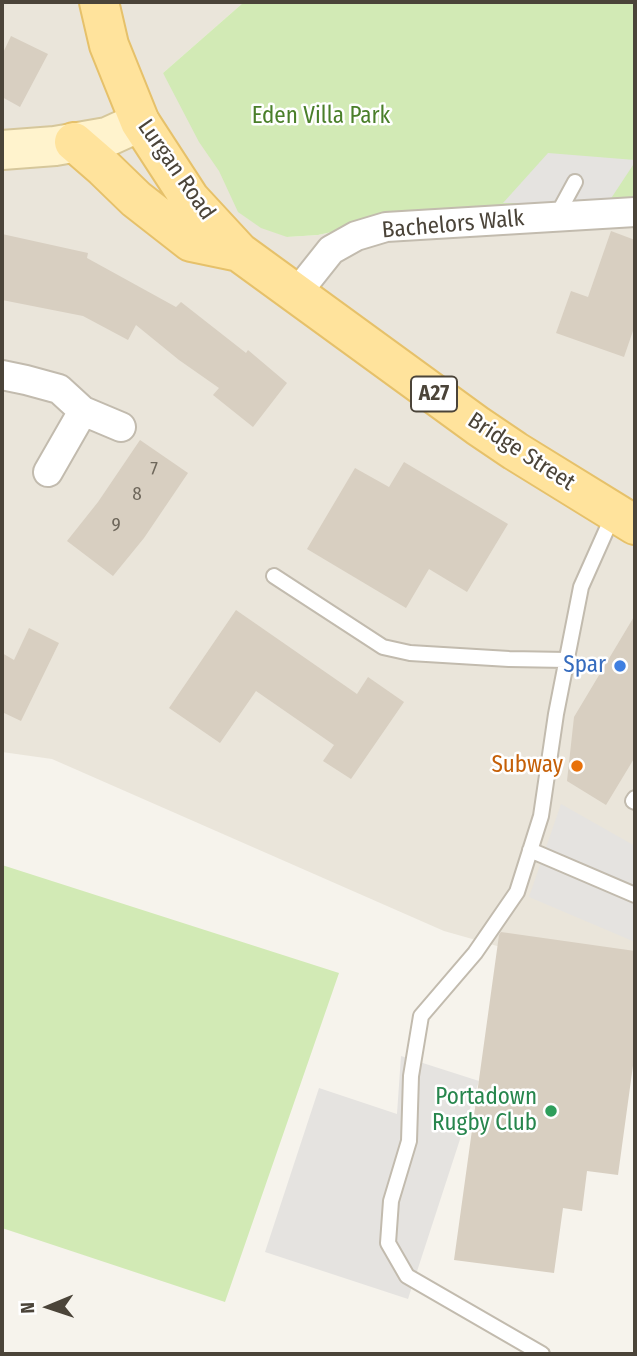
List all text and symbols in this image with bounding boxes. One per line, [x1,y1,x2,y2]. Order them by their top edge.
park label: Eden Villa Park [252,103,390,131]
street label: Lurgan Road [131,114,221,226]
street label: Bachelors Walk [381,205,525,245]
road number: A27 [411,376,457,412]
street label: Bridge Street [462,407,580,497]
house number: 7 [150,459,158,481]
house number: 8 [132,484,142,506]
house number: 9 [111,515,121,537]
place label: Spar [563,652,606,680]
marker: Spar [612,658,628,674]
place label: Subway [491,752,563,780]
marker: Subway [569,758,585,774]
place label: Portadown Rugby Club [432,1084,537,1138]
marker: Portadown Rugby Club [543,1103,559,1119]
north arrow [14,1272,84,1342]
text: N [16,1302,39,1314]

